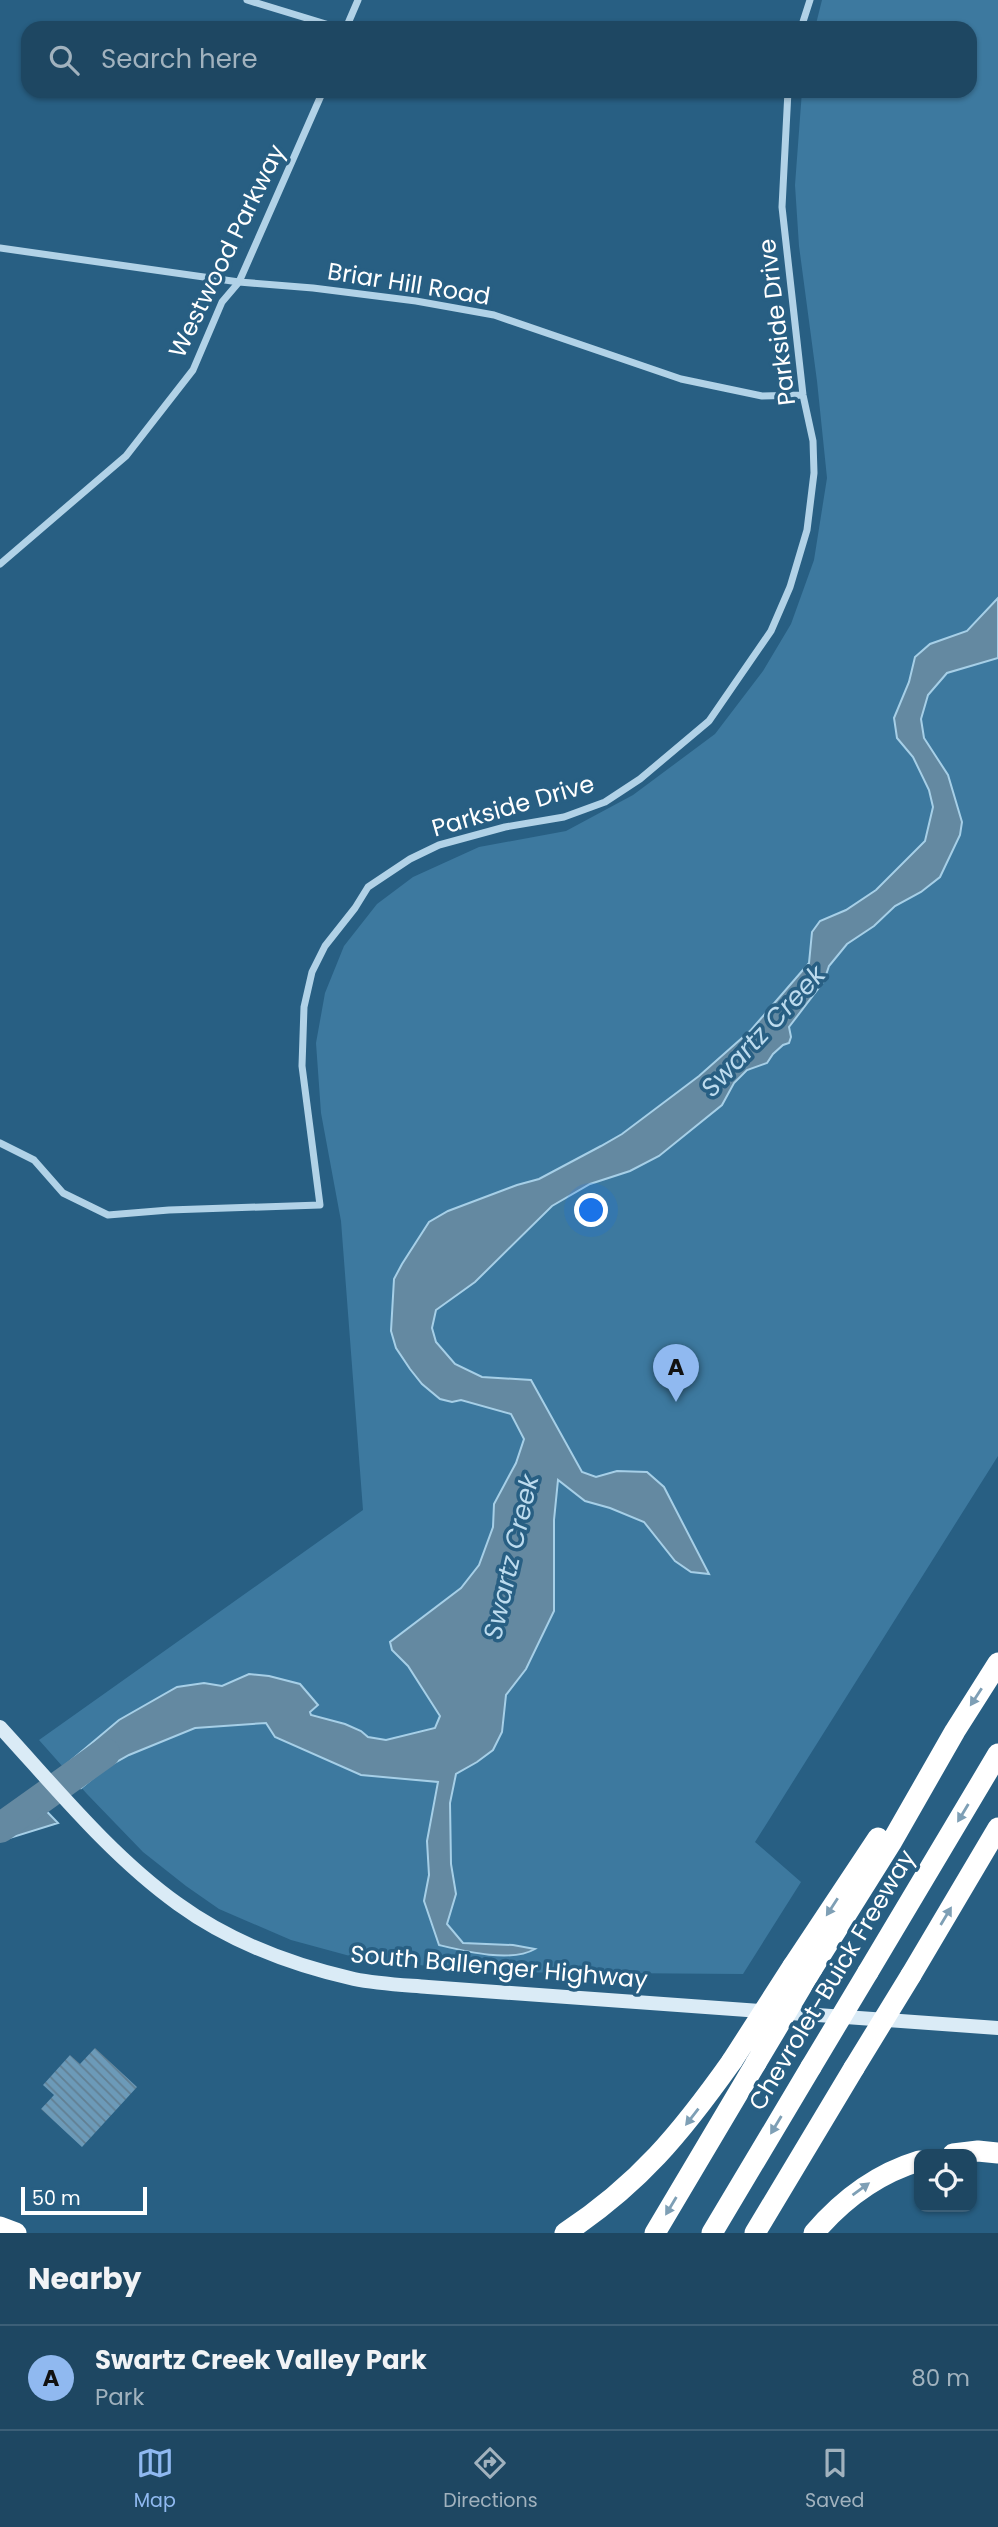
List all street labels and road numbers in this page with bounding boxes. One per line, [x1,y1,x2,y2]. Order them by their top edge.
street label: Westwood Parkway [161,138,293,363]
street label: Parkside Drive [750,237,803,407]
street label: Briar Hill Road [325,254,493,313]
street label: Parkside Drive [428,767,598,844]
street label: Chevrolet-Buick Freeway [740,1843,923,2116]
street label: South Ballenger Highway [349,1937,650,1996]

